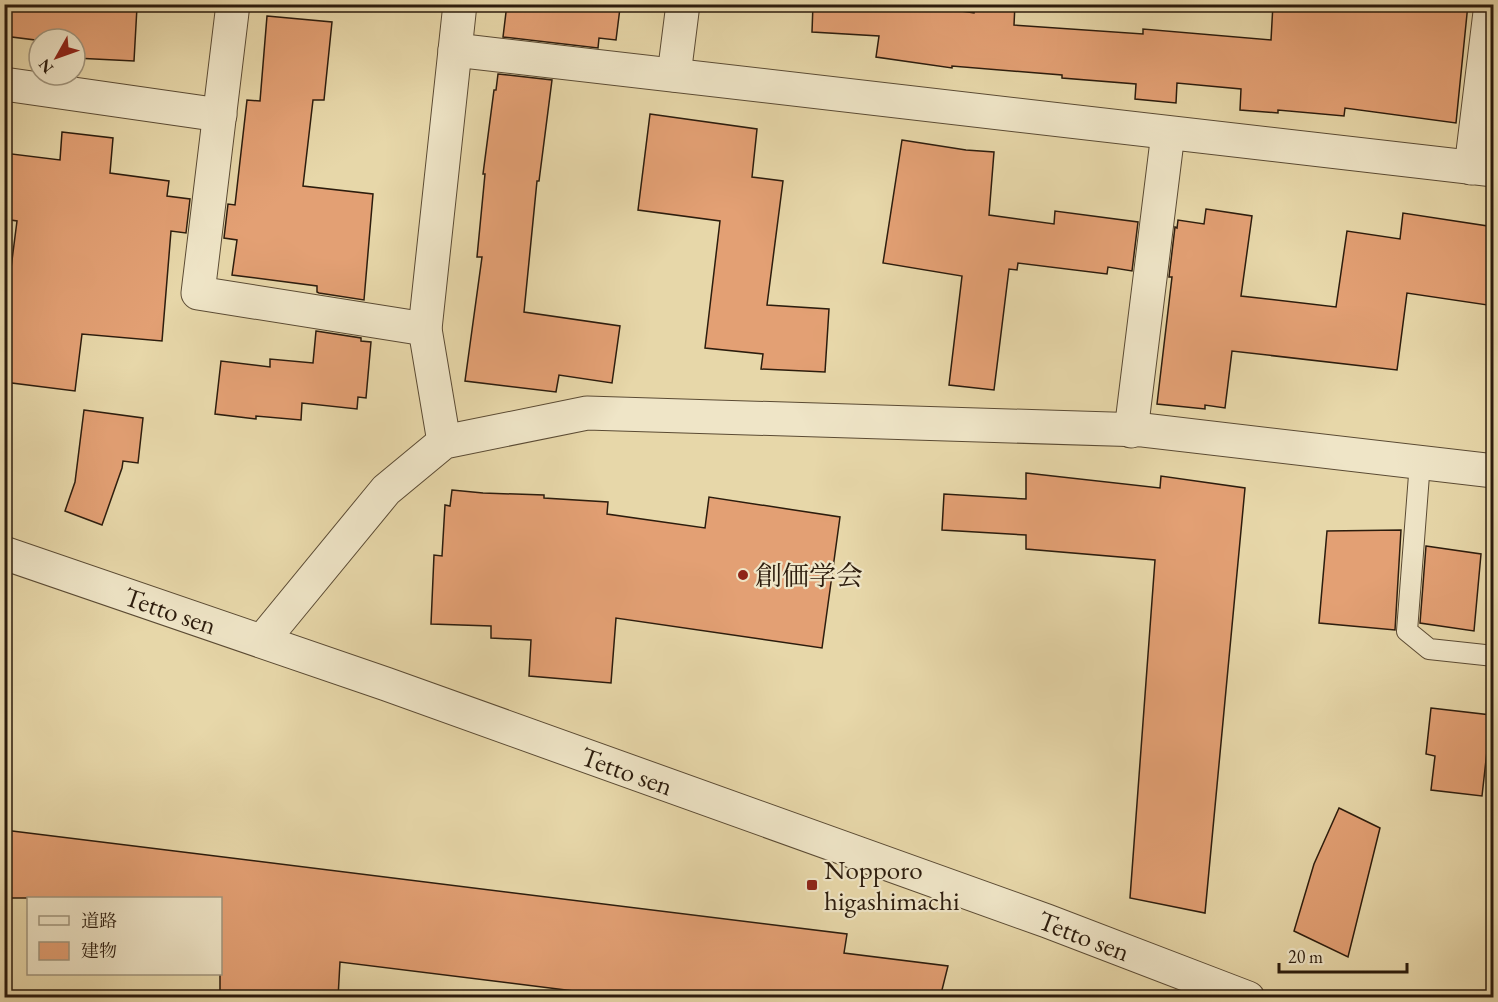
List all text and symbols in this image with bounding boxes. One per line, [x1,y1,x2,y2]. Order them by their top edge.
north arrow [27,27,87,87]
text: N [34,55,58,78]
place label: 創価学会 [755,558,863,593]
marker: 創価学会 [736,568,750,582]
street label: Tetto sen [120,578,221,642]
street label: Tetto sen [576,738,678,803]
place label: Nopporo higashimachi [824,852,960,918]
marker: Nopporo higashimachi [805,878,819,892]
legend [27,897,222,975]
street label: Tetto sen [1034,902,1135,969]
text: 道路 [81,909,117,932]
scale bar [1279,936,1406,974]
text: 建物 [81,939,117,962]
text: 20 m [1288,945,1323,968]

